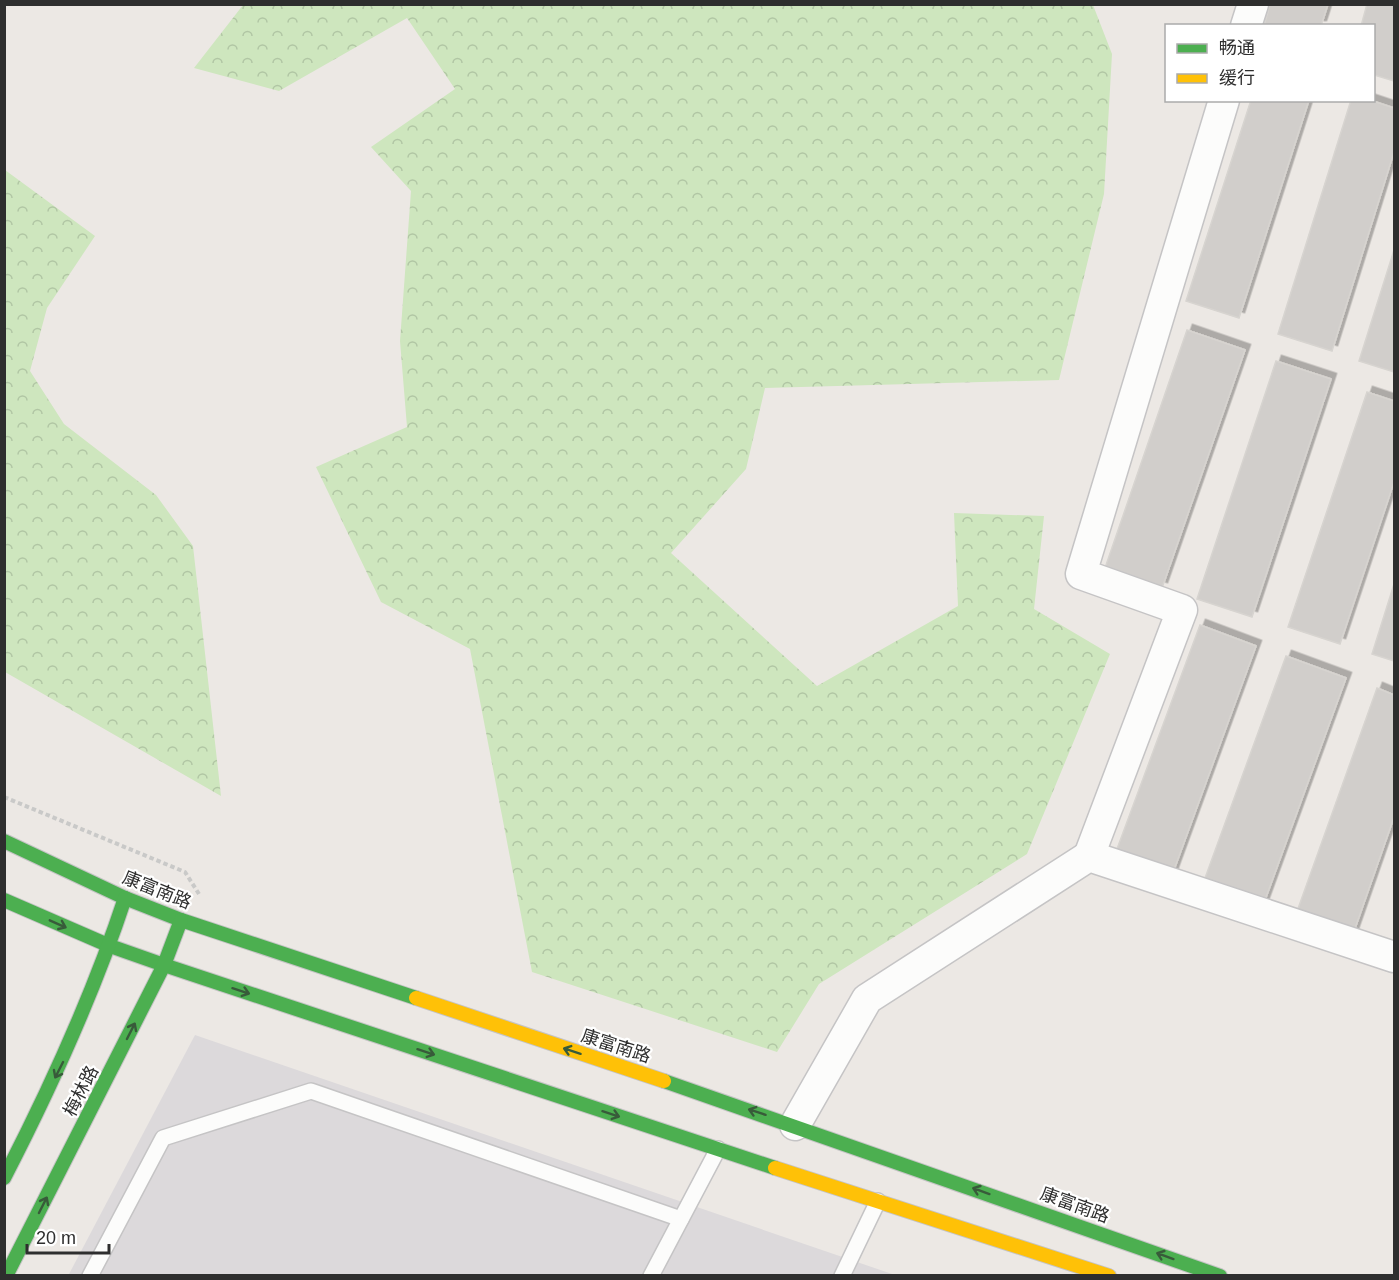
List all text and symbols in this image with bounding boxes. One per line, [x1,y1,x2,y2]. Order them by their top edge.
legend [1165,24,1375,102]
text: 畅通 [1219,38,1255,58]
text: 缓行 [1219,68,1255,88]
street label: 康富南路 [120,867,194,913]
one-way arrow [49,919,67,930]
one-way arrow [231,986,250,997]
one-way arrow [125,1023,137,1040]
street label: 康富南路 [579,1025,653,1067]
one-way arrow [563,1045,582,1056]
one-way arrow [416,1047,435,1058]
one-way arrow [53,1061,64,1079]
street label: 梅林路 [60,1062,102,1120]
one-way arrow [748,1106,767,1117]
one-way arrow [601,1109,620,1120]
street label: 康富南路 [1038,1183,1112,1227]
one-way arrow [972,1184,991,1195]
one-way arrow [37,1196,49,1214]
scale bar [27,1217,110,1255]
text: 20 m [36,1228,76,1248]
one-way arrow [1156,1249,1175,1260]

